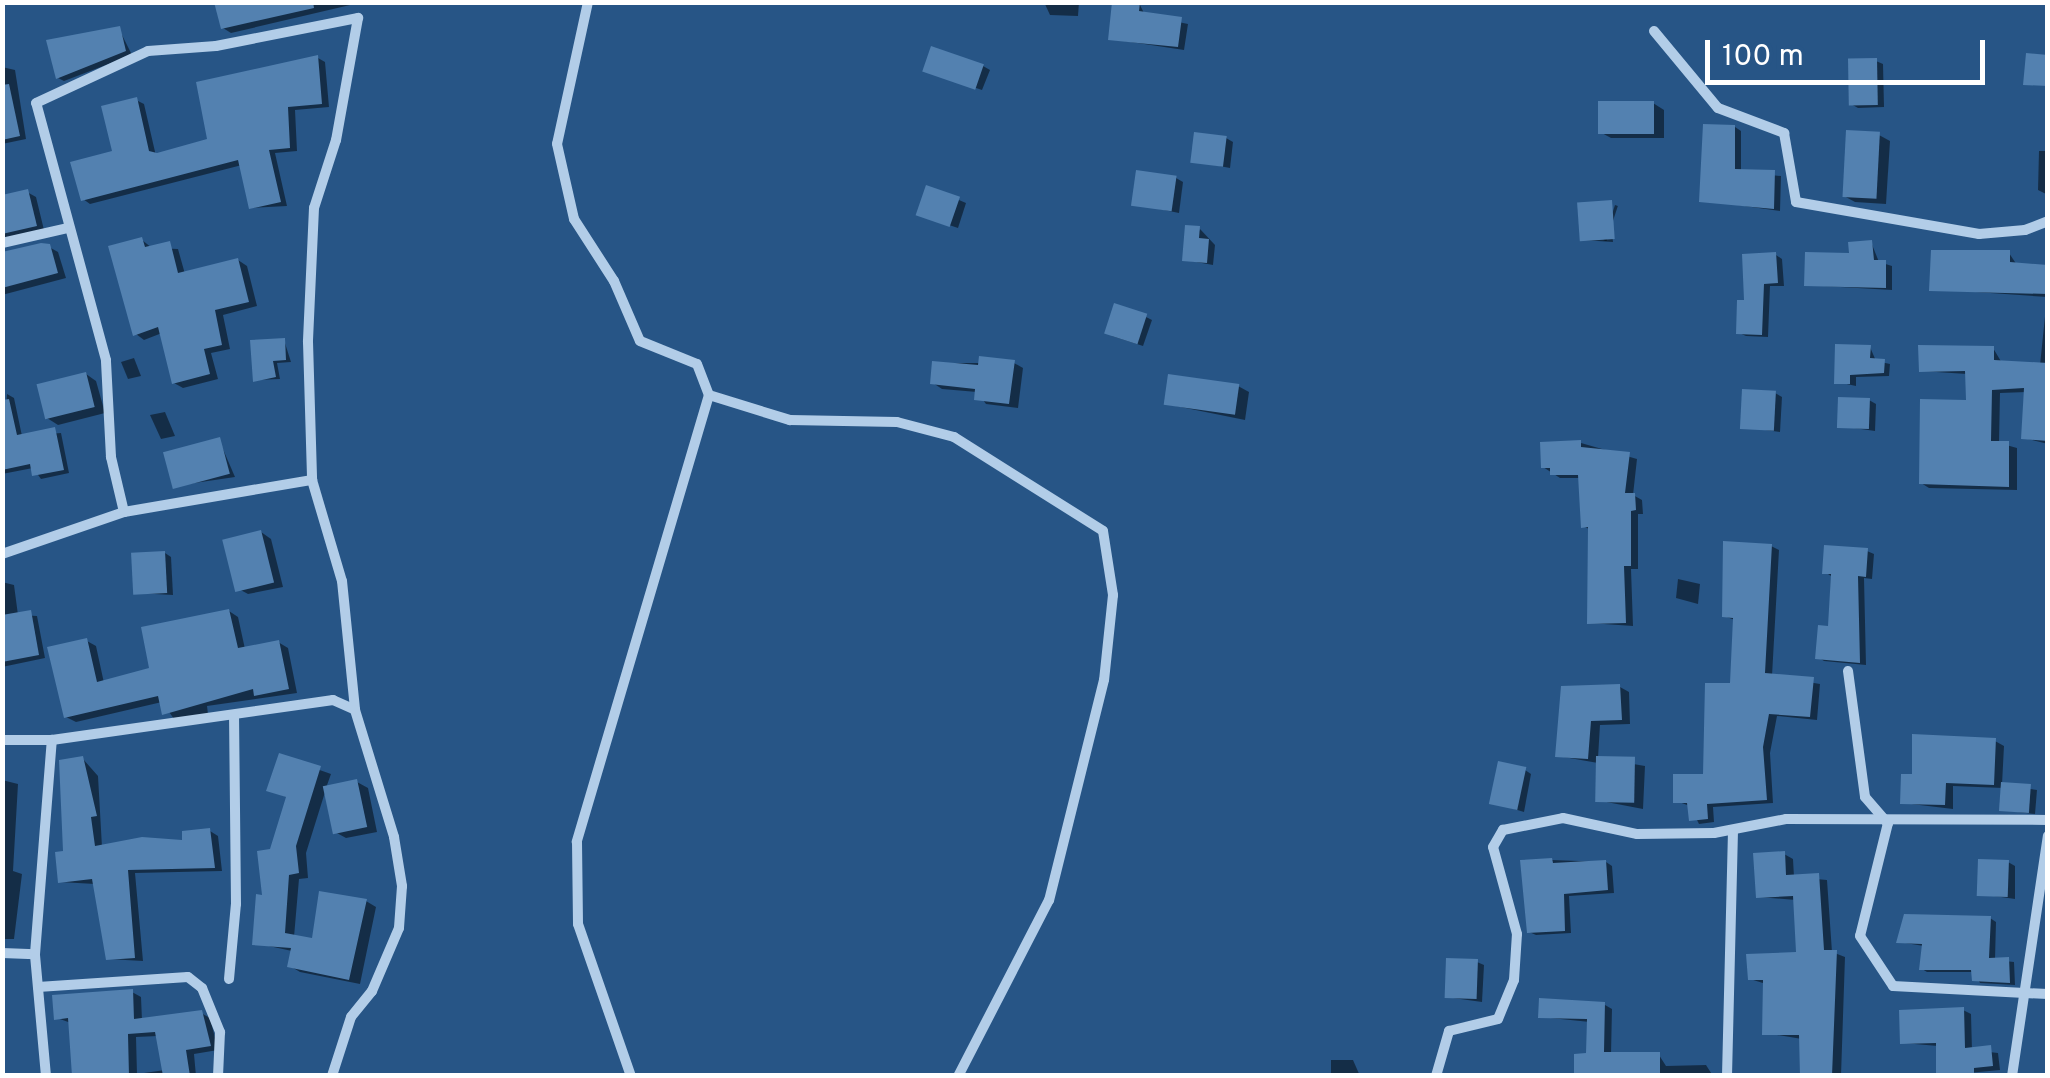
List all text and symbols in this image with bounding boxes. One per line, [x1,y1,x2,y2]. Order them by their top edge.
scale bar [1710,20,1990,82]
text: 100 m [1722,39,1804,76]

